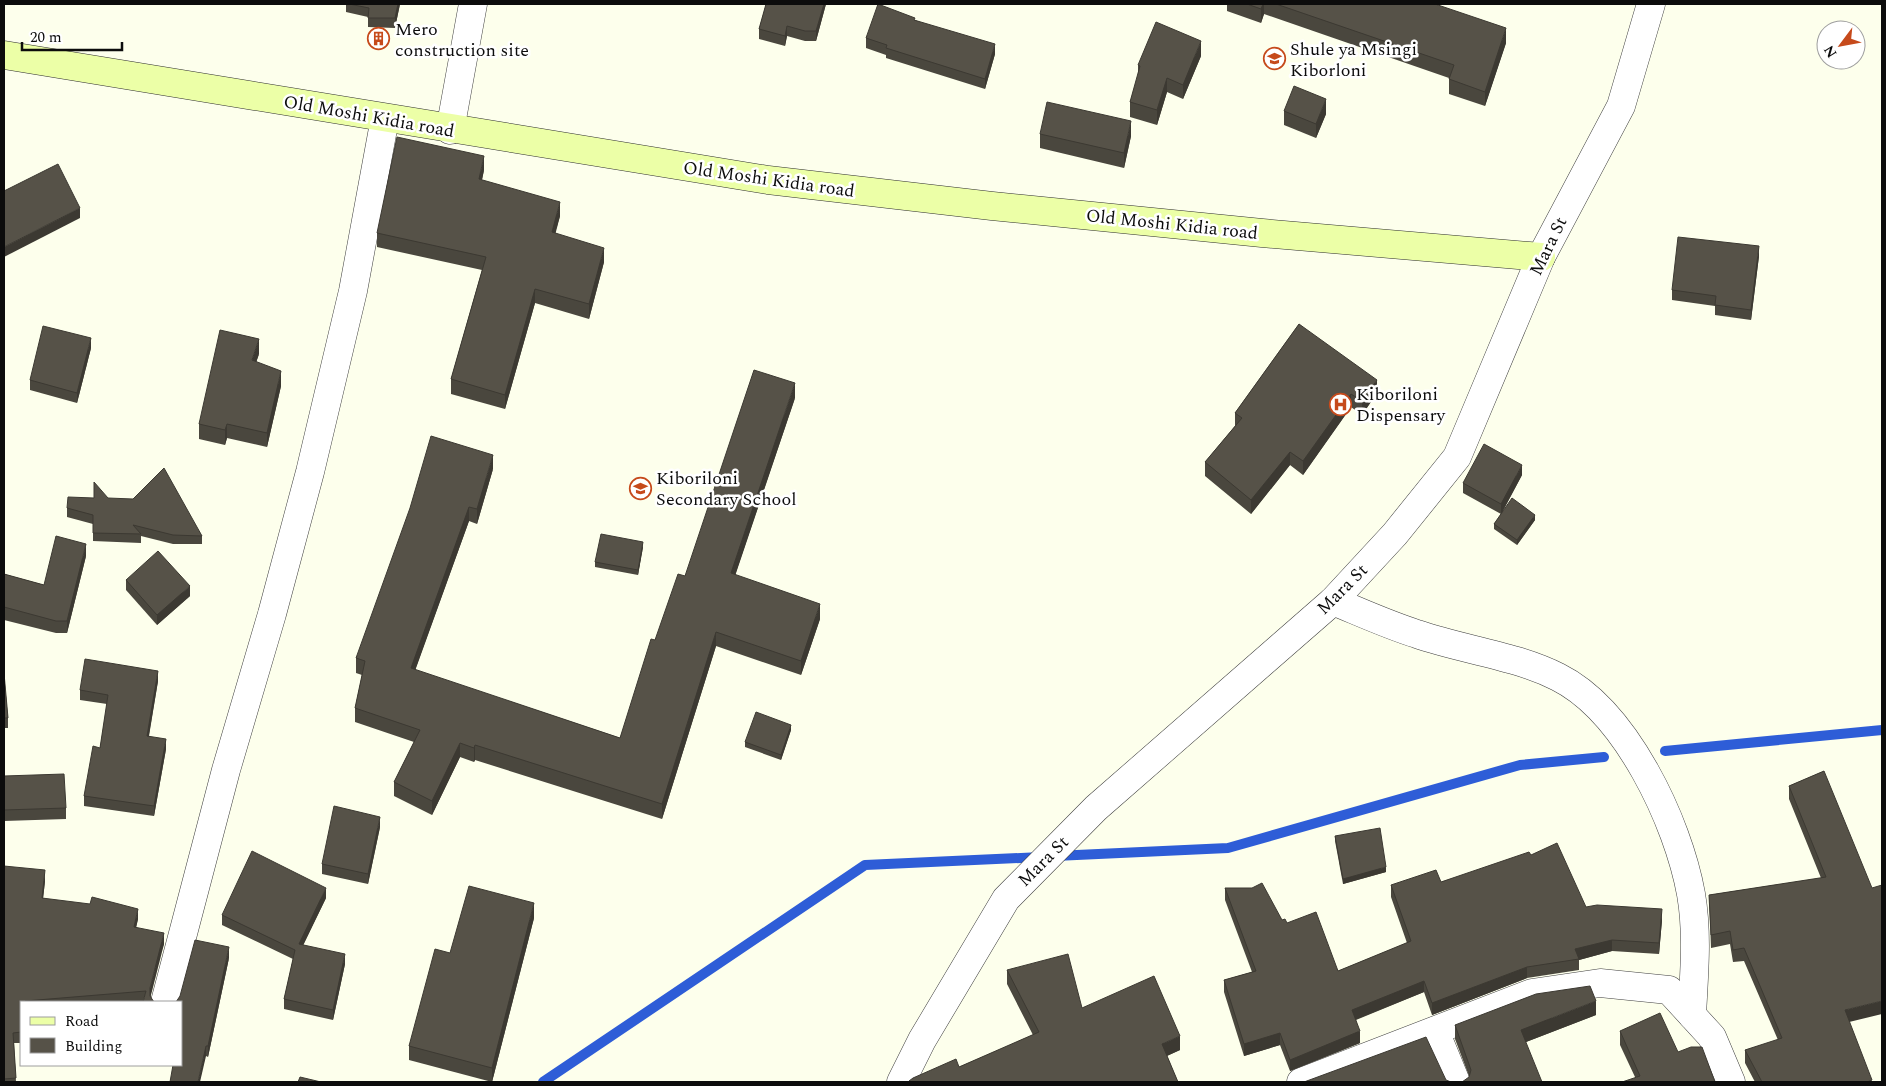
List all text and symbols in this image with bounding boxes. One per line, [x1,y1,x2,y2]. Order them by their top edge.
place label: Mero construction site [395,16,529,64]
scale bar [22,20,122,52]
north arrow [1816,20,1866,70]
text: 20 m [30,26,62,49]
building icon: Mero construction site [367,27,391,51]
place label: Shule ya Msingi Kiborloni [1290,36,1417,84]
text: N [1818,41,1842,62]
school or university icon: Shule ya Msingi Kiborloni [1262,47,1286,71]
street label: Old Moshi Kidia road [281,88,456,145]
street label: Old Moshi Kidia road [681,154,856,205]
street label: Old Moshi Kidia road [1085,202,1259,247]
street label: Mara St [1523,212,1574,280]
place label: Kiboriloni Dispensary [1356,381,1447,429]
hospital icon: Kiboriloni Dispensary [1328,392,1352,416]
place label: Kiboriloni Secondary School [656,465,796,513]
school or university icon: Kiboriloni Secondary School [628,476,652,500]
street label: Mara St [1311,558,1374,621]
street label: Mara St [1012,830,1075,893]
legend [20,1001,182,1066]
text: Road [65,1010,99,1033]
text: Building [65,1035,122,1058]

